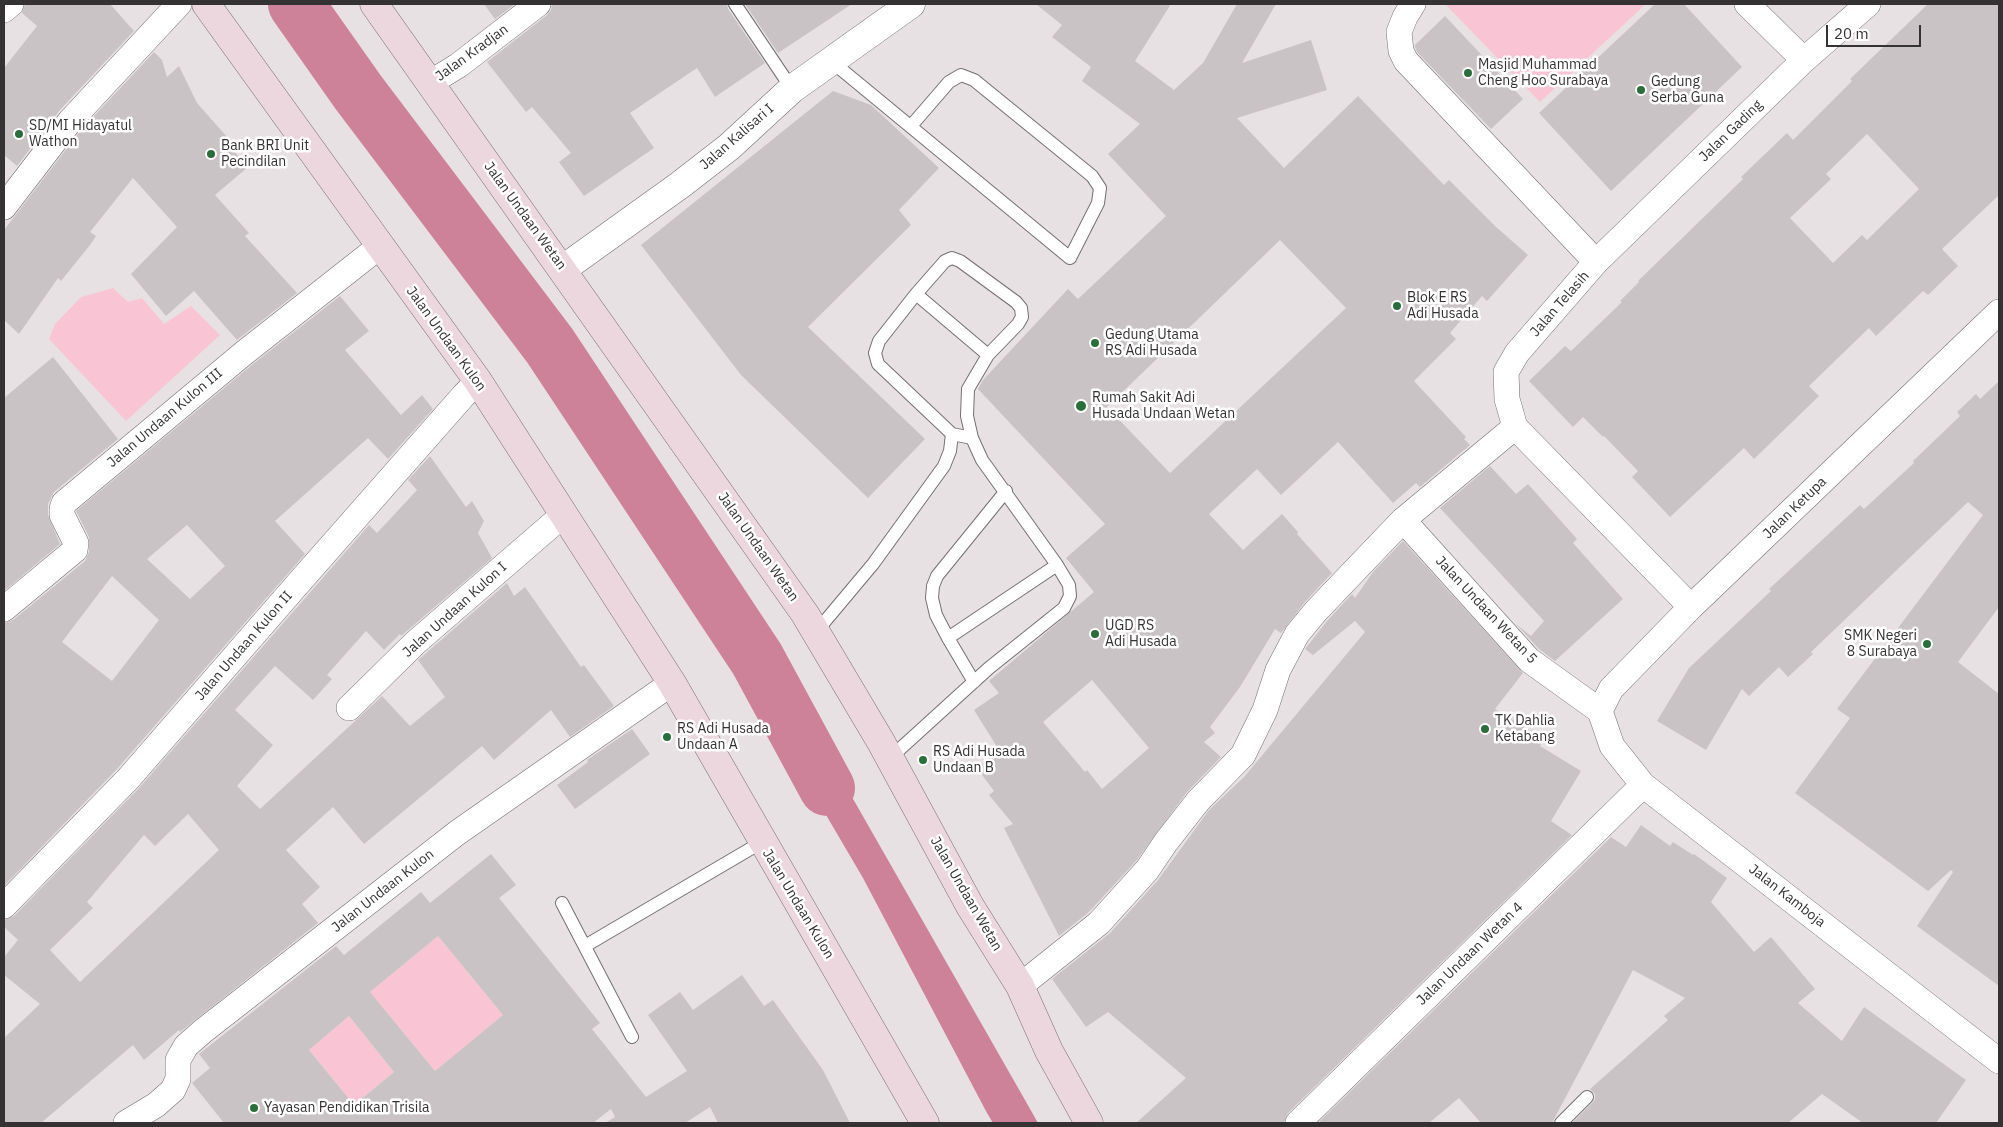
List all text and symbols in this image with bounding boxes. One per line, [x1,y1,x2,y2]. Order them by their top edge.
scale bar [1828,15,1923,47]
street label: Jalan Kradjan [432,21,512,85]
text: 20 m [1834,24,1869,43]
place label: Masjid Muhammad Cheng Hoo Surabaya [1478,57,1608,90]
marker: Masjid Muhammad Cheng Hoo Surabaya [1462,67,1474,79]
place label: Gedung Serba Guna [1651,74,1724,106]
marker: Gedung Serba Guna [1635,84,1647,96]
street label: Jalan Gading [1696,97,1766,165]
street label: Jalan Kalisari I [697,100,777,174]
place label: SD/MI Hidayatul Wathon [29,118,132,150]
marker: SD/MI Hidayatul Wathon [13,128,25,140]
place label: Bank BRI Unit Pecindilan [221,138,309,170]
marker: Bank BRI Unit Pecindilan [205,148,217,160]
street label: Jalan Undaan Wetan [480,159,570,273]
street label: Jalan Telasih [1527,268,1593,340]
street label: Jalan Undaan Kulon [402,283,490,395]
place label: Blok E RS Adi Husada [1407,290,1479,322]
marker: Blok E RS Adi Husada [1391,300,1403,312]
place label: Gedung Utama RS Adi Husada [1105,327,1199,360]
marker: Gedung Utama RS Adi Husada [1089,337,1101,349]
street label: Jalan Undaan Kulon III [104,365,226,471]
place label: Rumah Sakit Adi Husada Undaan Wetan [1092,390,1235,422]
marker: Rumah Sakit Adi Husada Undaan Wetan [1074,399,1088,413]
street label: Jalan Ketupa [1760,474,1830,542]
street label: Jalan Undaan Wetan [714,489,802,605]
street label: Jalan Undaan Wetan 5 [1432,553,1540,667]
street label: Jalan Undaan Kulon I [400,559,510,661]
street label: Jalan Undaan Kulon II [192,588,296,704]
place label: UGD RS Adi Husada [1105,618,1177,650]
marker: UGD RS Adi Husada [1089,628,1101,640]
place label: SMK Negeri 8 Surabaya [1844,628,1917,660]
marker: SMK Negeri 8 Surabaya [1921,638,1933,650]
place label: TK Dahlia Ketabang [1495,713,1555,746]
place label: RS Adi Husada Undaan A [677,721,769,754]
marker: TK Dahlia Ketabang [1479,723,1491,735]
marker: RS Adi Husada Undaan A [661,731,673,743]
place label: RS Adi Husada Undaan B [933,744,1025,776]
marker: RS Adi Husada Undaan B [917,754,929,766]
street label: Jalan Undaan Wetan [926,834,1006,954]
street label: Jalan Undaan Kulon [328,846,438,936]
street label: Jalan Undaan Kulon [759,846,837,962]
street label: Jalan Kamboja [1745,861,1829,931]
street label: Jalan Undaan Wetan 4 [1413,899,1527,1009]
place label: Yayasan Pendidikan Trisila [264,1100,430,1116]
marker: Yayasan Pendidikan Trisila [248,1102,260,1114]

